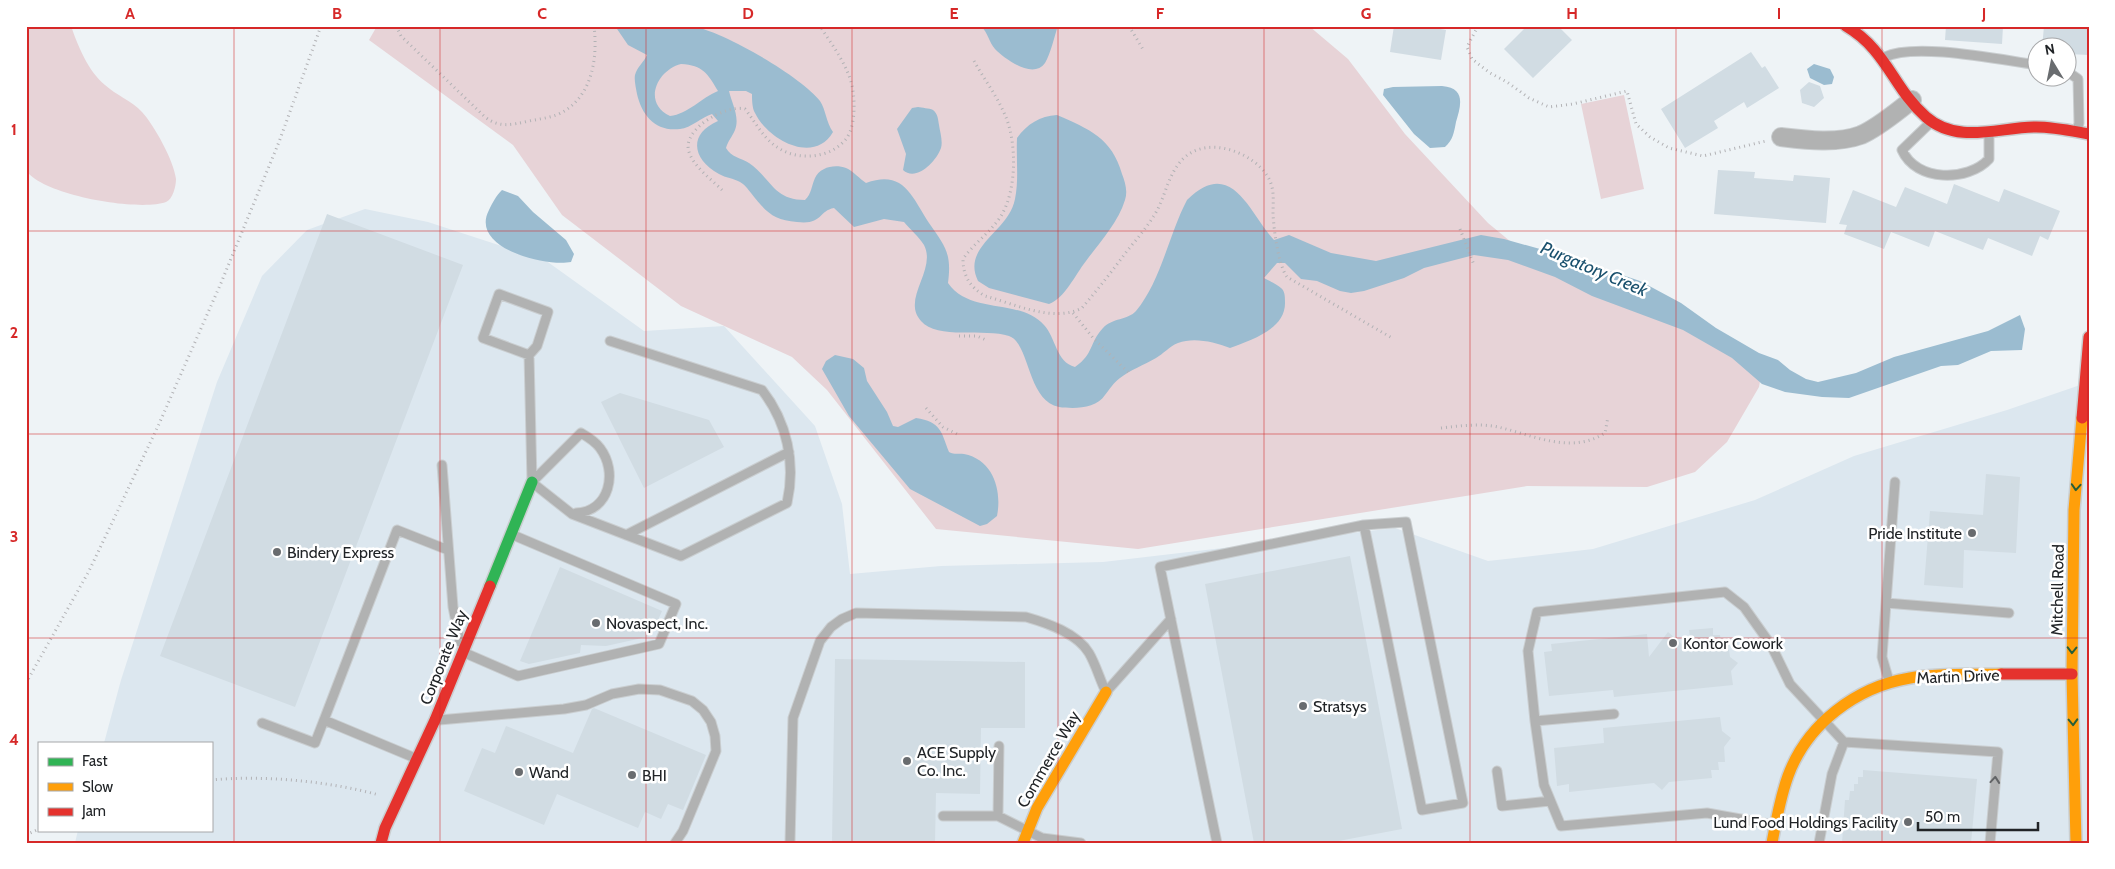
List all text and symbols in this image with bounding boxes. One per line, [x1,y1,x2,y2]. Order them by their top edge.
text: A [125,4,135,23]
text: B [332,4,342,23]
text: C [537,4,547,23]
text: D [742,4,754,23]
text: E [949,4,959,23]
text: F [1156,4,1165,23]
text: G [1361,4,1371,23]
text: H [1566,4,1578,23]
text: I [1777,4,1781,23]
text: J [1981,4,1986,23]
north arrow [2028,38,2078,88]
text: N [2043,39,2056,59]
text: 1 [11,120,17,139]
water label: Purgatory Creek [1537,237,1652,302]
text: 2 [10,323,18,342]
one-way arrow [2070,484,2081,492]
place label: Pride Institute [1868,524,1962,543]
text: 3 [10,527,18,546]
marker: Pride Institute [1966,527,1978,539]
place label: Bindery Express [287,543,395,562]
street label: Mitchell Road [2047,544,2068,636]
marker: Bindery Express [271,546,283,558]
street label: Corporate Way [416,607,471,707]
place label: Novaspect, Inc. [606,614,708,633]
marker: Novaspect, Inc. [590,617,602,629]
place label: Kontor Cowork [1683,634,1784,653]
marker: Kontor Cowork [1667,637,1679,649]
one-way arrow [2067,646,2077,654]
street label: Martin Drive [1916,666,2000,687]
place label: Stratsys [1313,697,1367,716]
marker: Stratsys [1297,700,1309,712]
street label: Commerce Way [1013,708,1084,811]
one-way arrow [2067,719,2078,727]
text: 4 [9,730,19,749]
legend [38,742,212,832]
place label: ACE Supply Co. Inc. [917,743,996,780]
text: Fast [82,752,107,770]
marker: ACE Supply Co. Inc. [901,755,913,767]
place label: Wand [529,763,569,782]
marker: Wand [513,766,525,778]
place label: BHI [642,766,667,785]
marker: BHI [626,769,638,781]
one-way arrow [1989,776,2000,784]
text: Slow [82,778,113,796]
scale bar [1918,799,2038,831]
text: Jam [81,802,106,820]
text: 50 m [1925,808,1960,826]
place label: Lund Food Holdings Facility [1713,813,1898,832]
marker: Lund Food Holdings Facility [1902,816,1914,828]

